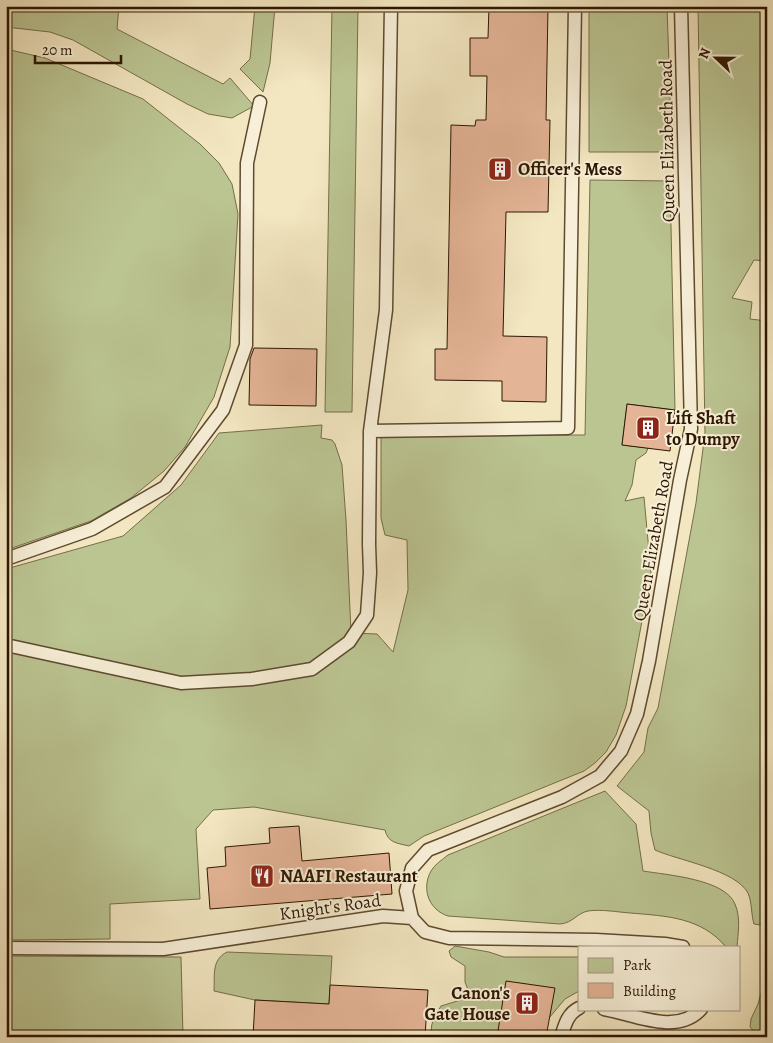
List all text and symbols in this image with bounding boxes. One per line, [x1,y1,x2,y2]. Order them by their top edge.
scale bar [35,32,121,64]
north arrow [690,32,740,82]
text: 20 m [42,40,73,60]
text: N [694,45,715,62]
street label: Queen Elizabeth Road [654,59,680,222]
building icon: Officer's Mess [487,156,513,182]
place label: Officer's Mess [518,157,622,181]
place label: Lift Shaft to Dumpy [666,406,740,451]
building icon: Lift Shaft to Dumpy [635,415,661,441]
street label: Queen Elizabeth Road [627,459,679,623]
restaurant icon: NAAFI Restaurant [249,863,275,889]
place label: NAAFI Restaurant [280,864,418,888]
street label: Knight's Road [278,888,383,926]
legend [578,946,740,1010]
text: Park [623,955,652,975]
place label: Canon's Gate House [424,981,510,1026]
text: Building [623,981,676,1001]
building icon: Canon's Gate House [514,990,540,1016]

